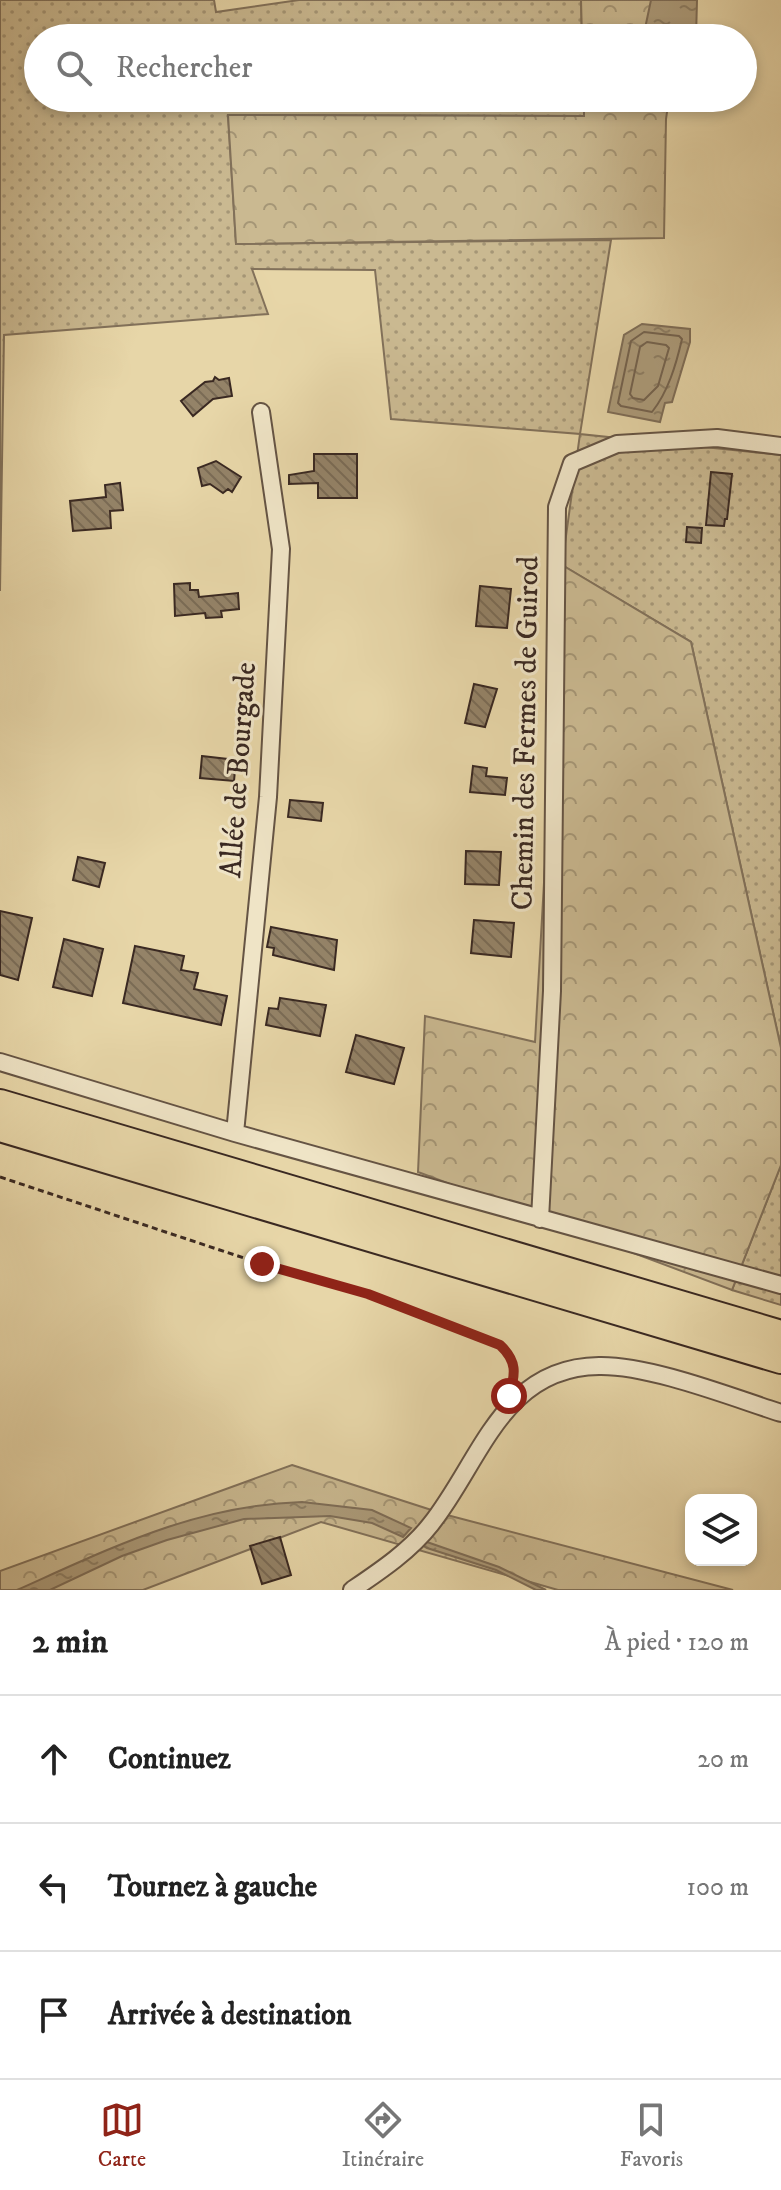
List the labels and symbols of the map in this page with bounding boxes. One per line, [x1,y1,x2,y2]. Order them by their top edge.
street label: Chemin des Fermes de Guirod [504,555,548,911]
street label: Allée de Bourgade [213,661,265,879]
route end [244,1246,280,1282]
route start [491,1378,527,1414]

